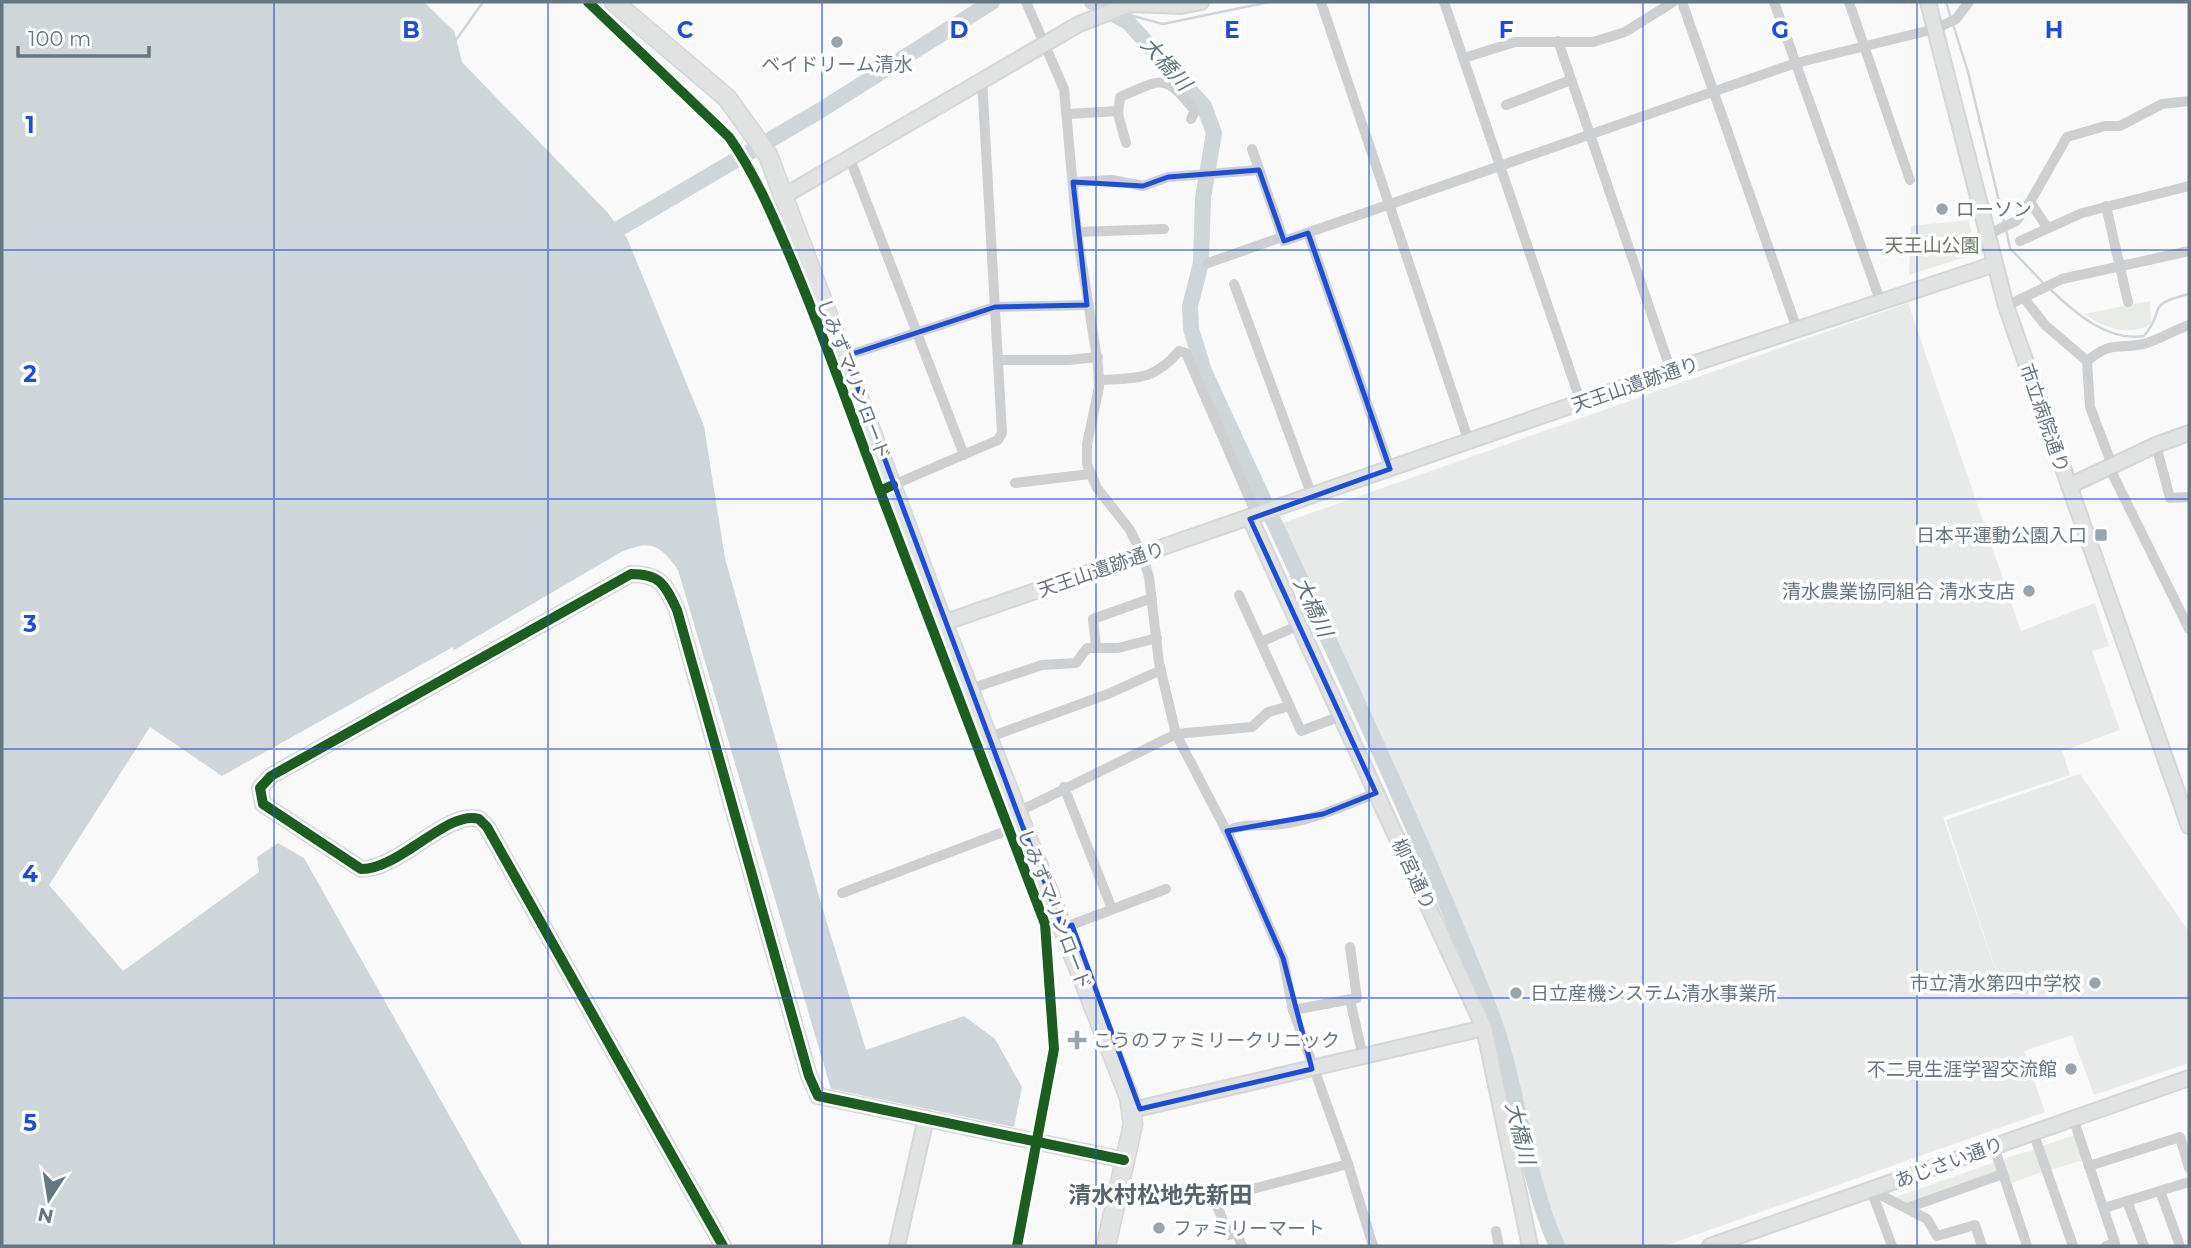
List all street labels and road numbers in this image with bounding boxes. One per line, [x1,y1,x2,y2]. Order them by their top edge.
street label: しみずマリンロード [812,295,895,463]
street label: 天王山遺跡通り [1569,352,1702,417]
street label: 市立病院通り [2015,361,2074,476]
street label: 天王山遺跡通り [1035,537,1168,602]
street label: しみずマリンロード [1013,825,1096,993]
street label: 柳宮通り [1387,835,1440,914]
street label: あじさい通り [1892,1132,2007,1193]

